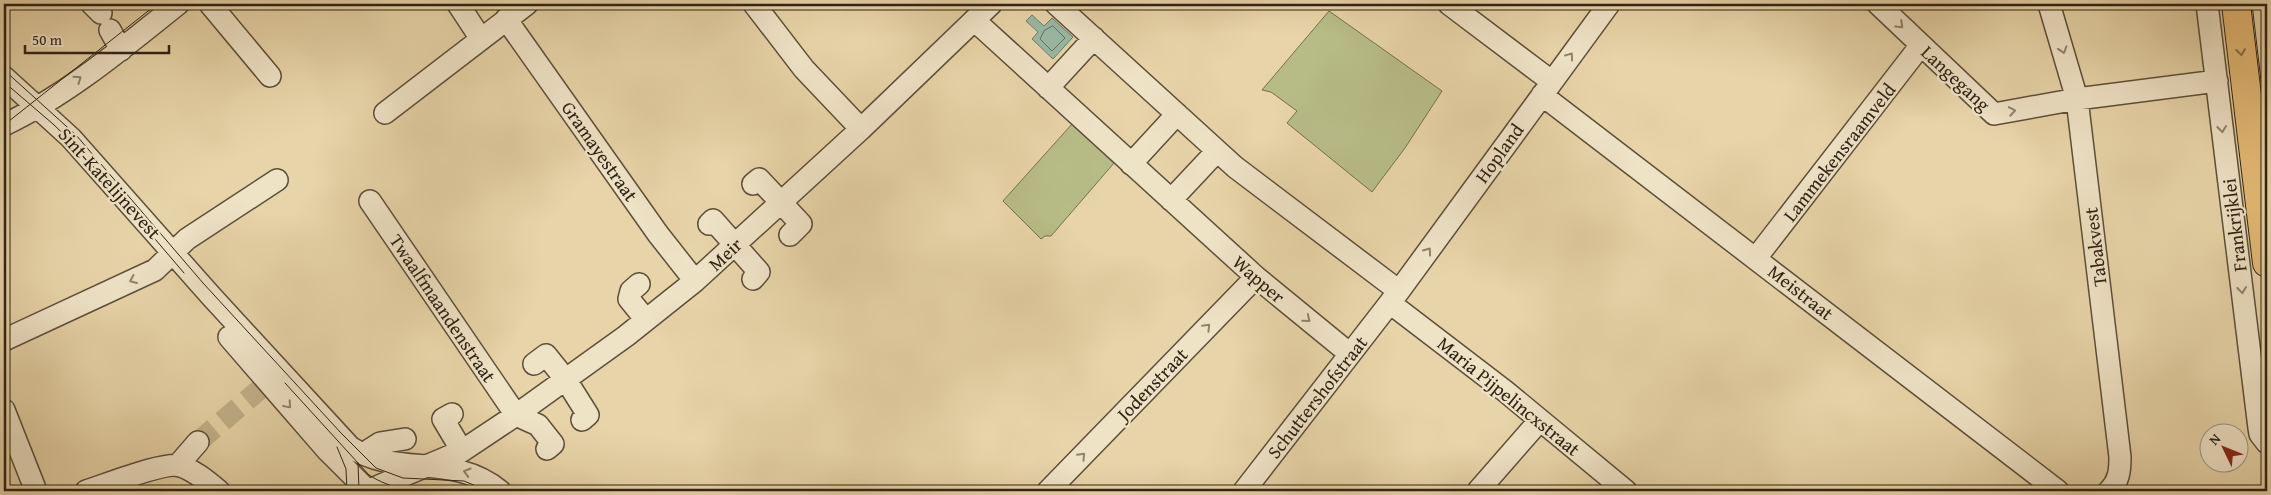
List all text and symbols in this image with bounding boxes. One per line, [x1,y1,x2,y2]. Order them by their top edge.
one-way arrow [1894,19,1903,28]
scale bar [25,22,169,54]
text: 50 m [32,29,63,50]
street label: Langegang [1915,38,1997,118]
one-way arrow [2057,46,2067,54]
one-way arrow [2236,48,2246,56]
one-way arrow [1564,52,1573,62]
one-way arrow [72,76,82,85]
street label: Lammekensraamveld [1776,76,1903,227]
street label: Gramayestraat [555,95,645,207]
one-way arrow [2008,106,2017,116]
street label: Hopland [1468,117,1531,189]
street label: Sint-Katelijnevest [52,121,168,245]
one-way arrow [2216,125,2227,133]
street label: Frankrijklei [2214,177,2254,273]
street label: Tabakvest [2076,206,2114,288]
street label: Twaalfmaandenstraat [383,228,503,388]
street label: Meir [702,231,748,277]
one-way arrow [1422,247,1431,257]
street label: Wapper [1227,248,1292,310]
street label: Meistraat [1762,257,1840,327]
one-way arrow [129,274,138,285]
one-way arrow [2236,287,2247,295]
one-way arrow [1302,314,1311,323]
one-way arrow [1201,324,1210,333]
street label: Schuttershofstraat [1260,329,1374,464]
street label: Maria Pijpelincxstraat [1432,330,1587,463]
street label: Jodenstraat [1109,341,1194,428]
one-way arrow [282,400,291,409]
north arrow [2198,422,2248,472]
text: N [2204,428,2225,449]
one-way arrow [1076,453,1085,462]
one-way arrow [463,468,471,478]

